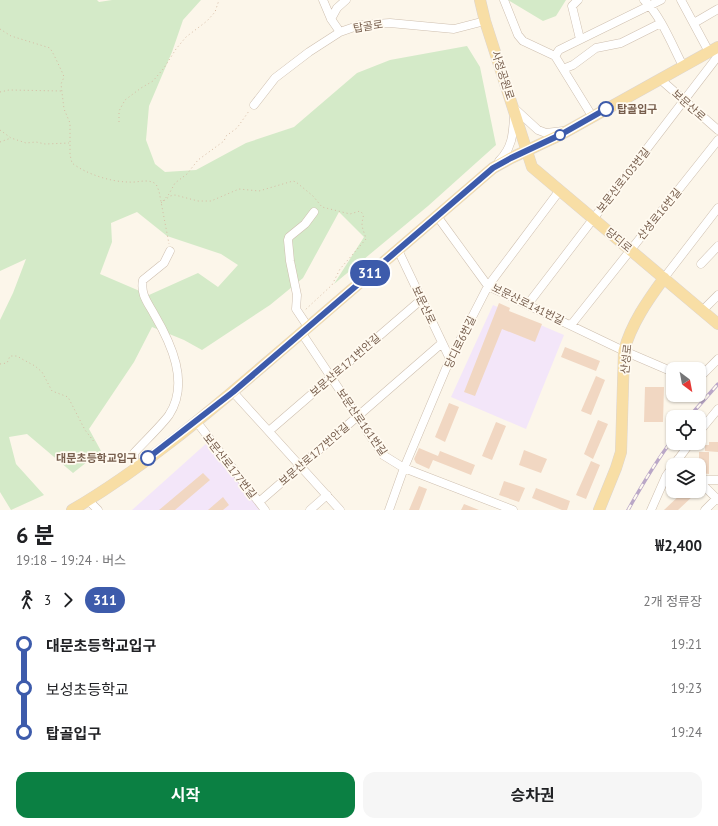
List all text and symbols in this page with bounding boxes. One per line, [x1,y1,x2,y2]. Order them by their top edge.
street label: 탑골로 [352,17,384,35]
street label: 사정공원로 [489,49,517,101]
street label: 보문산로 [669,86,709,124]
marker: 탑골입구 [598,101,614,117]
place label: 탑골입구 [617,102,657,116]
unlabelled marker [554,129,566,141]
street label: 보문산로103번길 [593,145,653,215]
street label: 산성로16번길 [634,185,684,243]
street label: 당디로 [603,225,635,255]
line badge: 311 [347,260,393,286]
text: 311 [358,264,382,282]
street label: 보문산로141번길 [490,280,566,328]
street label: 보문산로 [409,284,439,326]
street label: 당디로6번길 [441,313,479,371]
street label: 보문산로171번안길 [307,331,383,399]
street label: 산성로 [617,343,635,375]
north arrow [666,362,706,402]
map controls [666,362,706,498]
street label: 보문산로161번길 [334,386,390,458]
button: locate [666,410,706,450]
street label: 보문산로177번안길 [276,420,352,488]
street label: 보문산로177번길 [200,431,260,501]
marker: 대문초등학교입구 [140,450,156,466]
place label: 대문초등학교입구 [56,451,137,465]
button: layers [666,458,706,498]
text: 6 분 [16,521,54,549]
text: ₩2,400 [655,536,702,555]
text: 19:18 – 19:24 · 버스 [16,552,126,569]
icon: walk [16,589,38,611]
icon: forward [57,589,79,611]
text: 311 [93,591,117,609]
text: 3 [44,592,51,609]
text: 2개 정류장 [644,593,702,610]
text: 대문초등학교입구 [46,636,156,655]
text: 19:21 [671,636,702,653]
text: 보성초등학교 [46,680,129,699]
text: 19:23 [671,680,702,697]
text: 탑골입구 [46,724,101,743]
text: 19:24 [671,724,702,741]
button: 시작 [16,772,355,818]
button: 승차권 [363,772,702,818]

